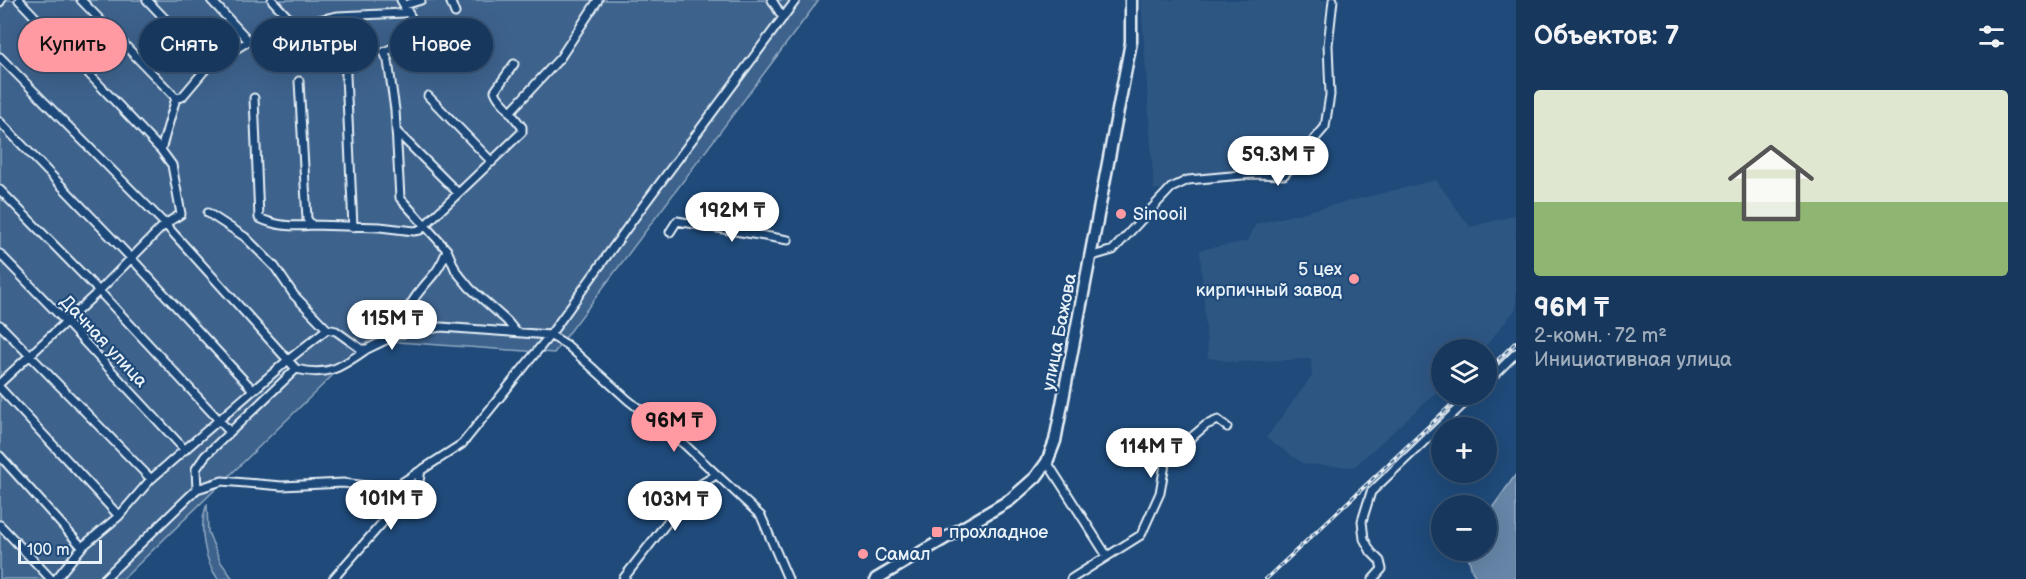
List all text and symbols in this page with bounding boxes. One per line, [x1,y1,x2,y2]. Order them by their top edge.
chip: Купить [18,18,127,72]
chip: Снять [139,18,239,72]
chip: Фильтры [251,18,378,72]
chip: Новое [390,18,493,72]
icon: filters [1975,20,2008,53]
text: Объектов: 7 [1534,21,1679,52]
icon: home [1717,129,1825,237]
pin: 59.3M ₸ [1223,136,1333,187]
text: 59.3M ₸ [1242,143,1314,167]
pin: 192M ₸ [683,192,781,243]
text: 192M ₸ [699,199,765,223]
place label: Sinooil [1133,204,1187,225]
marker: Sinooil [1114,207,1128,221]
place label: 5 цех кирпичный завод [1196,259,1342,301]
street label: улица Бажова [1038,271,1081,393]
marker: 5 цех кирпичный завод [1347,272,1361,286]
street label: Дачная улица [56,291,152,392]
text: 96M ₸ [1534,293,1609,324]
pin: 115M ₸ [343,300,441,351]
text: 115M ₸ [361,307,423,331]
text: 2-комн. · 72 m² [1534,324,1667,348]
map controls [1431,339,1497,561]
button: layers [1431,339,1497,405]
text: Инициативная улица [1534,348,1732,372]
pin: 96M ₸ [632,402,716,453]
text: 96M ₸ [645,409,703,433]
button: + [1431,417,1497,483]
pin: 114M ₸ [1102,428,1200,479]
text: 114M ₸ [1120,435,1182,459]
pin: 101M ₸ [342,480,440,531]
pin: 103M ₸ [626,481,724,532]
text: 101M ₸ [360,487,422,511]
text: 103M ₸ [642,488,708,512]
button: − [1431,495,1497,561]
place label: прохладное [949,522,1048,543]
marker: прохладное [930,525,944,539]
scale bar [18,537,102,564]
text: 100 m [27,541,70,560]
place label: Самал [875,544,931,565]
marker: Самал [856,547,870,561]

